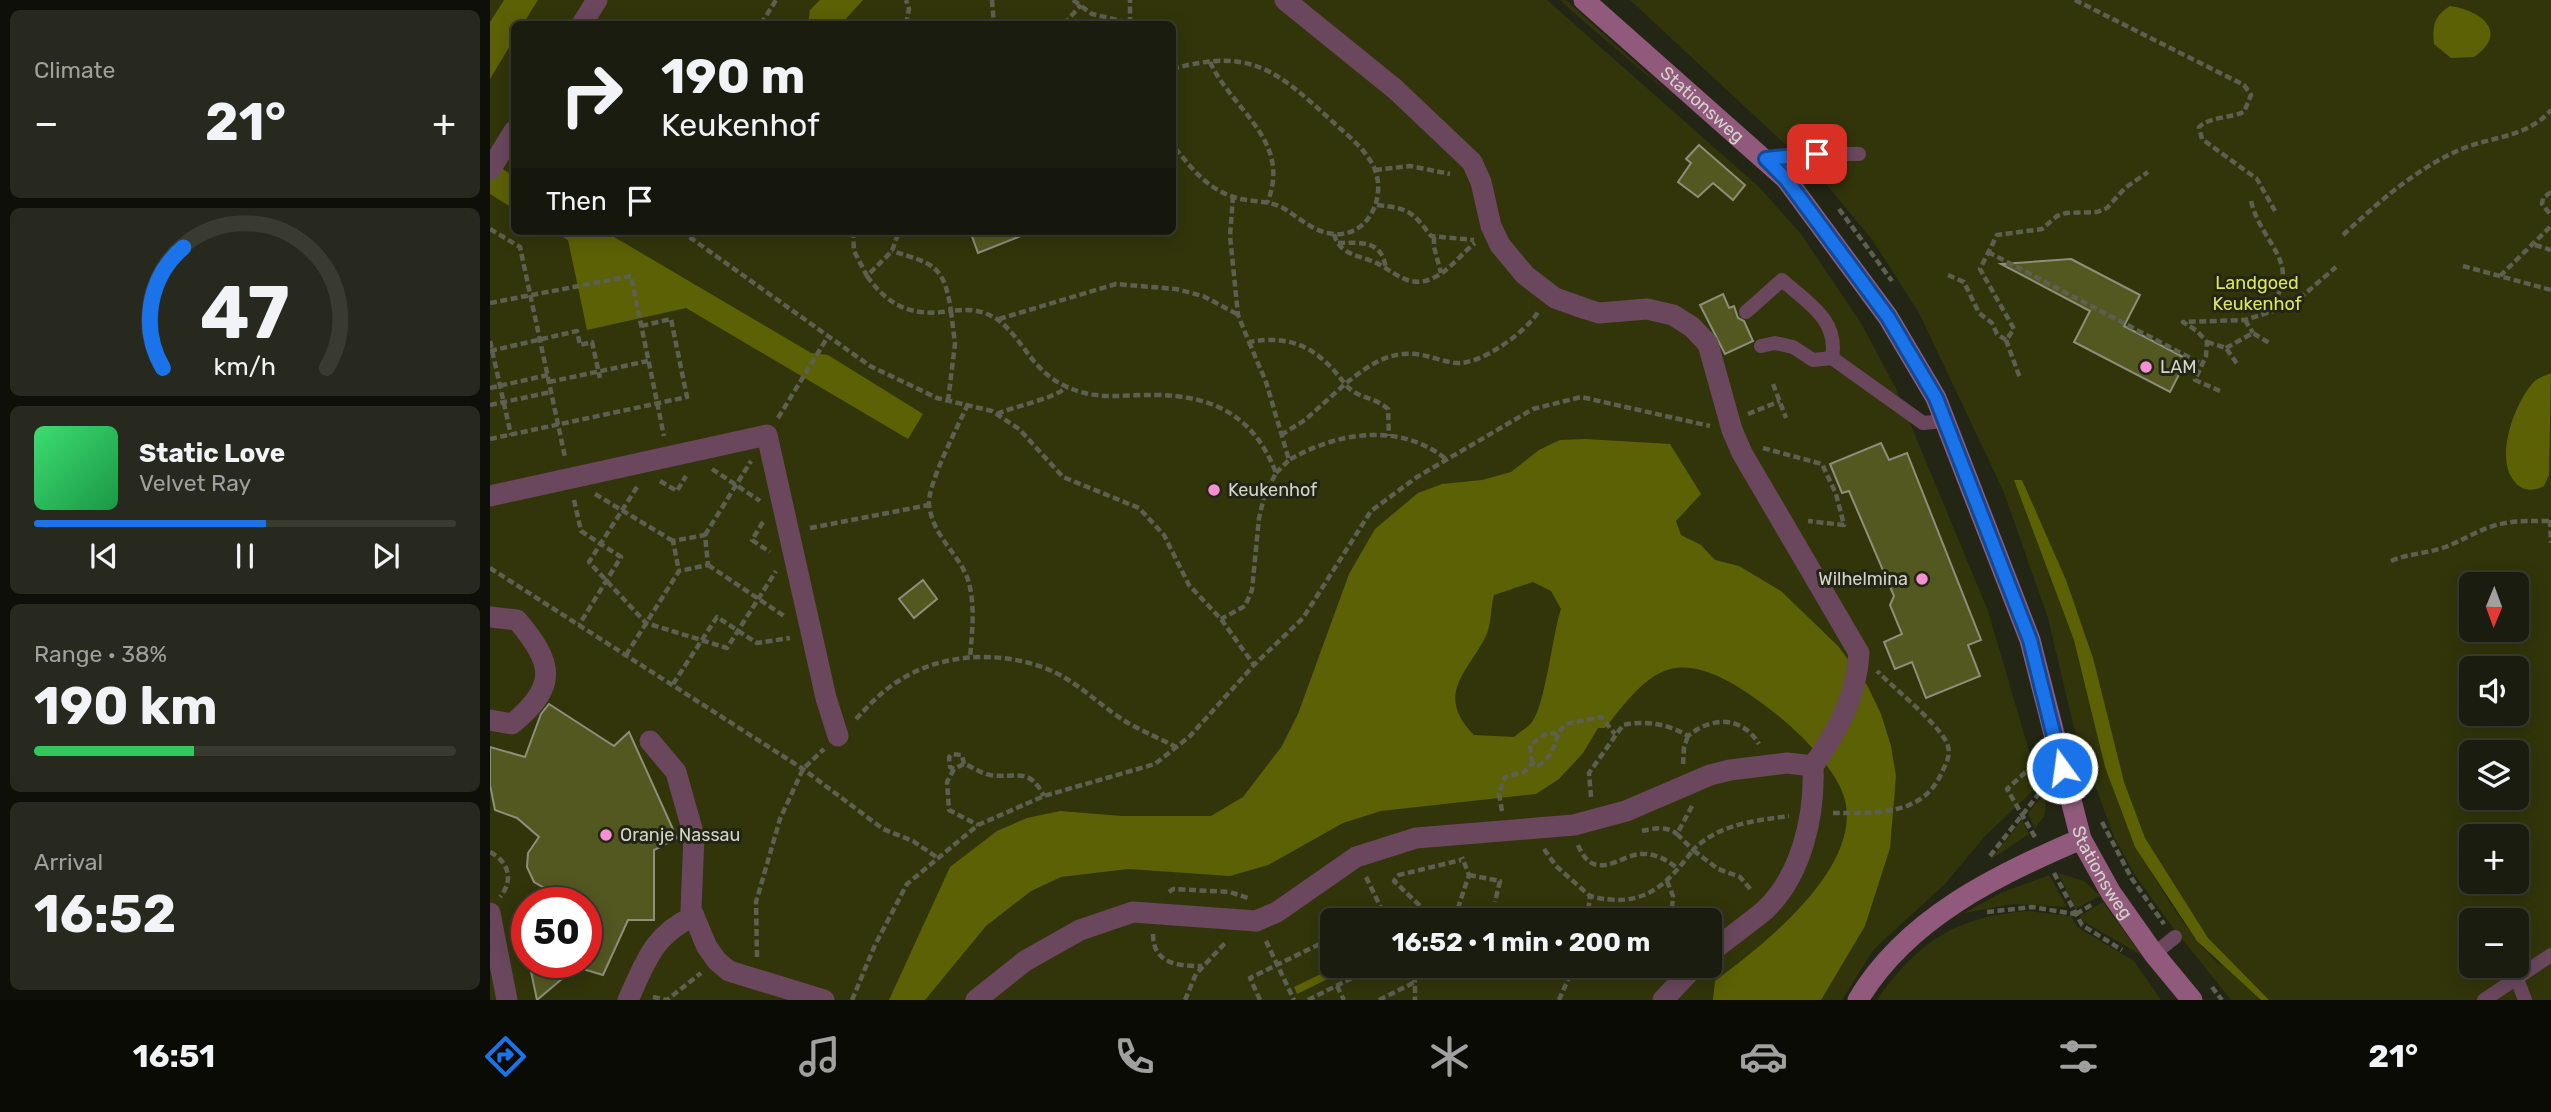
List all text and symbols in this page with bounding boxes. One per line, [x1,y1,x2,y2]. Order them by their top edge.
text: 190 m [661,47,805,105]
icon: right [546,49,637,140]
text: Climate [34,56,115,84]
street label: Stationsweg [1656,62,1749,148]
text: 21° [205,91,286,153]
text: − [34,100,59,146]
text: + [432,100,456,146]
text: Keukenhof [661,106,819,144]
pin [1787,124,1847,184]
icon: arrive [1798,135,1836,173]
icon: arrive [621,182,659,220]
text: Then [546,186,607,217]
text: 47 [200,270,290,356]
park label: Landgoed Keukenhof [2212,272,2302,315]
text: km/h [214,352,276,381]
place label: LAM [2160,356,2197,378]
marker: LAM [2138,359,2154,375]
text: Static Love [139,438,285,469]
text: Velvet Ray [139,469,251,497]
place label: Keukenhof [1228,479,1317,501]
marker: Keukenhof [1206,482,1222,498]
icon: previous [85,537,123,575]
icon: pause [226,537,264,575]
icon: next [367,537,405,575]
place label: Wilhelmina [1818,568,1908,590]
marker: Wilhelmina [1914,571,1930,587]
north arrow [2459,572,2529,642]
map controls [2459,572,2529,978]
text: Range · 38% [34,640,167,668]
button: sound [2459,656,2529,726]
text: 190 km [34,675,218,737]
position arrow [2025,731,2099,805]
button: layers [2459,740,2529,810]
place label: Oranje Nassau [620,824,740,846]
street label: Stationsweg [2067,824,2137,924]
button: + [2459,824,2529,894]
marker: Oranje Nassau [598,827,614,843]
text: Arrival [34,848,103,876]
text: 16:52 [34,883,176,945]
speed limit sign: 50 [511,887,602,978]
button: − [2459,908,2529,978]
text: 16:52 · 1 min · 200 m [1392,927,1650,958]
icon: directions [481,1032,530,1081]
icon: music [795,1032,844,1081]
icon: phone [1110,1032,1159,1081]
icon: climate [1425,1032,1474,1081]
icon: car [1739,1032,1788,1081]
icon: filters [2054,1032,2103,1081]
text: 16:51 [133,1037,215,1075]
text: 21° [2368,1037,2418,1075]

